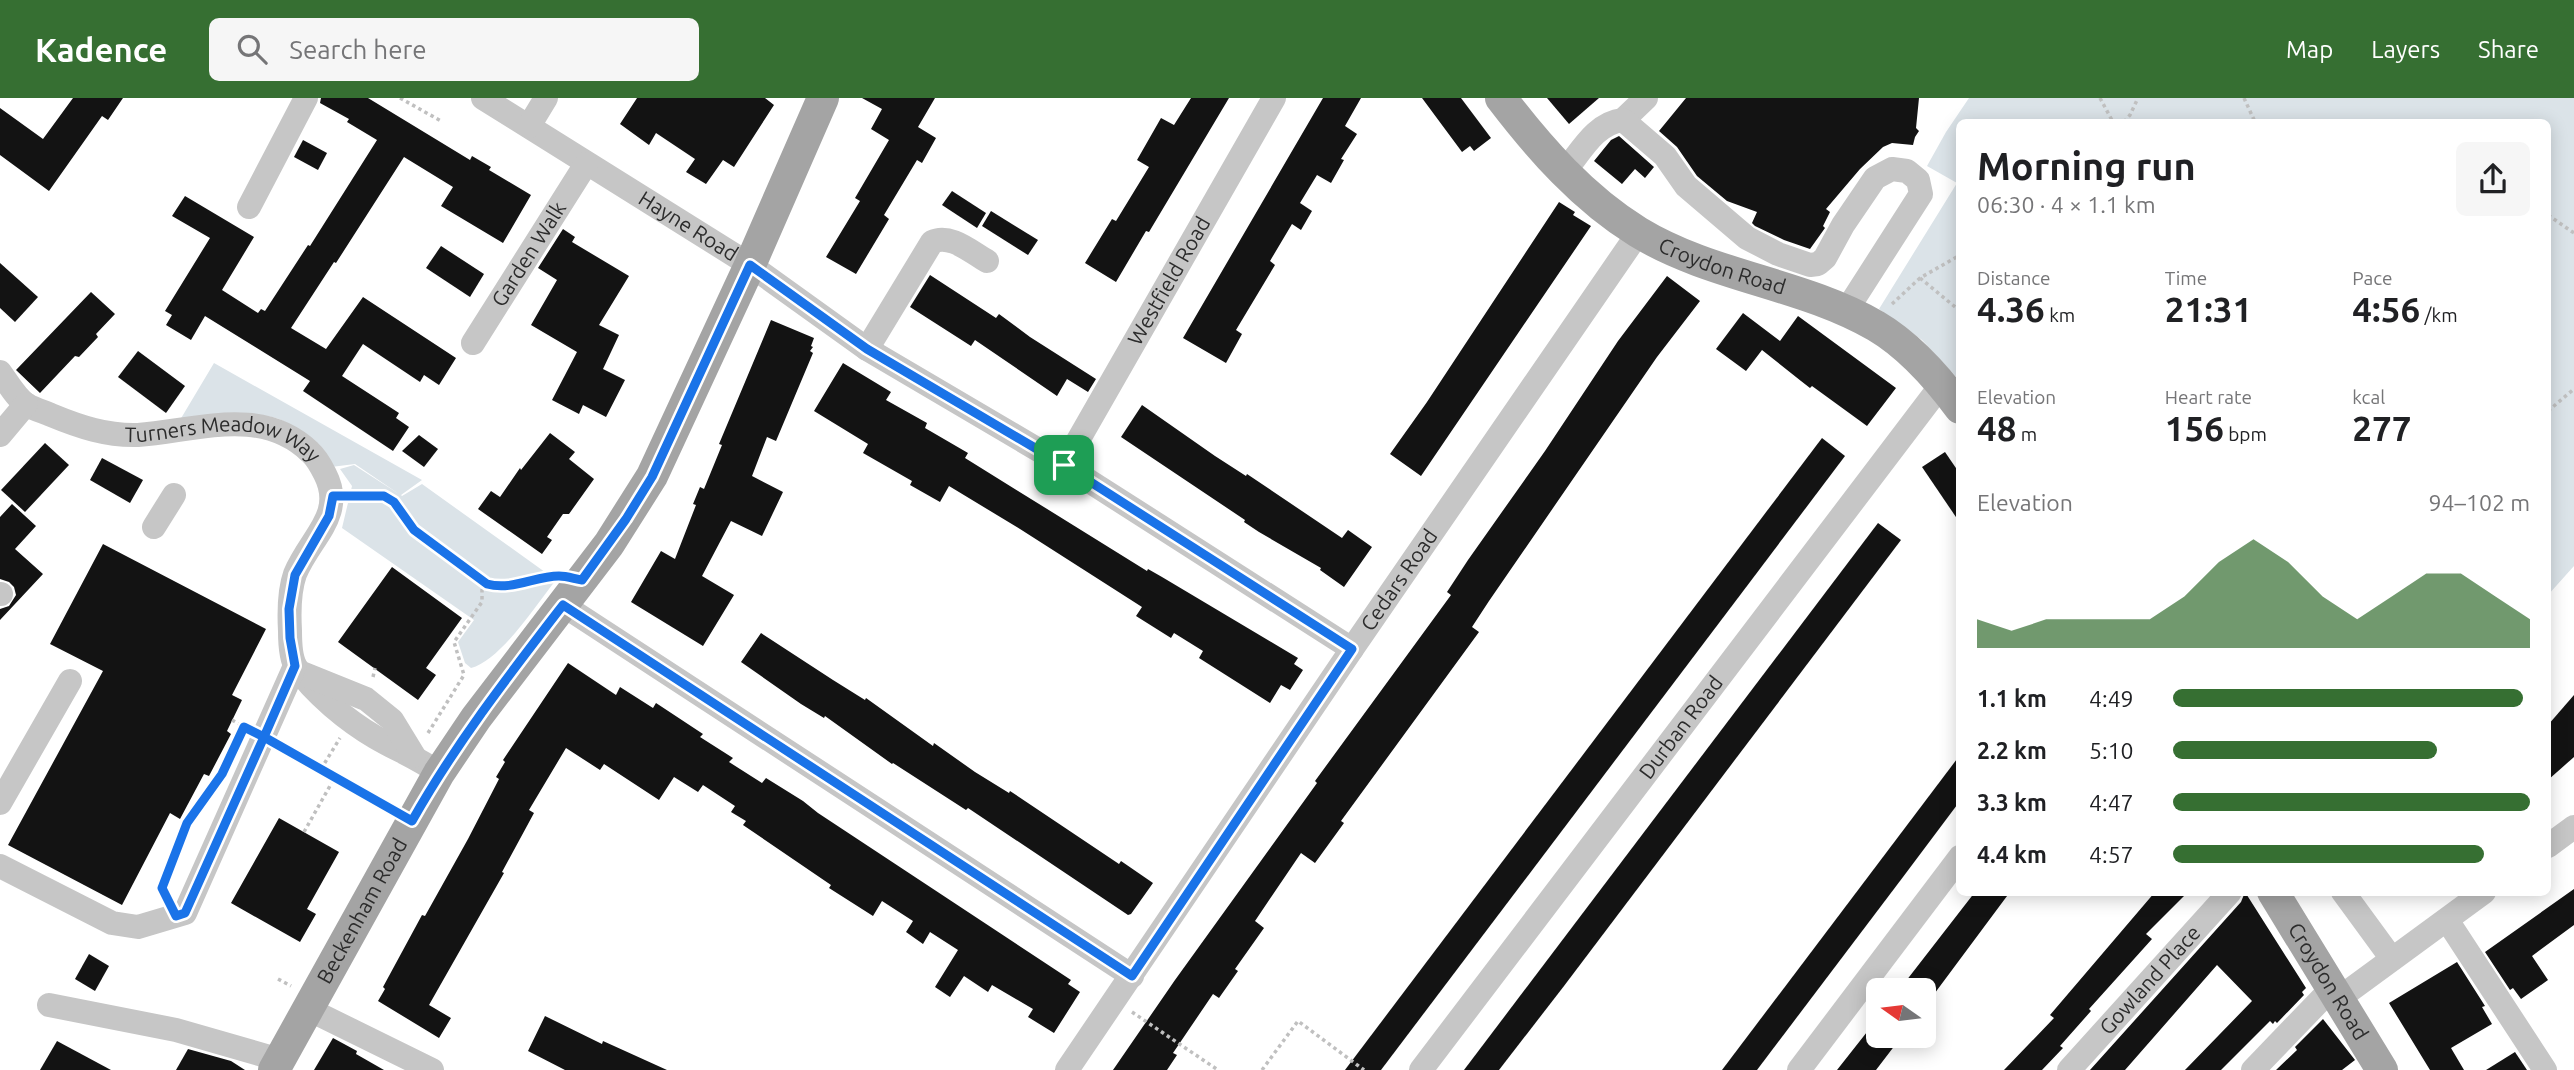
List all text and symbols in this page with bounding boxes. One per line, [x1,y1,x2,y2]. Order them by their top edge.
search box [209,18,699,81]
icon: search [233,30,271,68]
text: Kadence [35,31,167,68]
text: Search here [289,35,427,64]
text: Map [2286,36,2333,63]
text: Layers [2371,36,2440,63]
text: Share [2478,36,2539,63]
button: share [2456,142,2530,216]
text: Morning run [1977,145,2196,187]
street label: Hayne Road [635,186,743,265]
text: 06:30 · 4 × 1.1 km [1977,192,2156,217]
street label: Garden Walk [486,196,570,311]
street label: Westfield Road [1122,212,1215,349]
street label: Croydon Road [1655,232,1789,299]
text: Distance [1977,267,2051,289]
text: Time [2165,267,2207,289]
text: Pace [2352,267,2393,289]
text: 4.36 [1977,289,2045,329]
text: 21:31 [2165,289,2252,329]
text: 4:56 [2352,289,2420,329]
text: km [2045,304,2075,326]
text: /km [2420,304,2458,326]
text: Elevation [1977,386,2056,408]
text: Heart rate [2165,386,2252,408]
text: kcal [2352,386,2385,408]
text: 48 [1977,408,2016,448]
text: 156 [2165,408,2224,448]
text: 277 [2352,408,2412,448]
street label: Turners Meadow Way [124,411,326,466]
text: m [2016,423,2037,445]
text: bpm [2224,423,2267,445]
pin [1034,435,1094,495]
icon: arrive [1045,446,1083,484]
text: Elevation [1977,490,2073,515]
text: 94–102 m [2429,490,2530,515]
street label: Cedars Road [1355,524,1442,635]
street label: Durban Road [1633,671,1727,783]
text: 1.1 km [1977,686,2047,711]
text: 4:49 [2089,686,2134,711]
text: 2.2 km [1977,738,2047,763]
text: 5:10 [2089,738,2134,763]
text: 3.3 km [1977,790,2047,815]
text: 4:47 [2089,790,2134,815]
street label: Beckenham Road [312,833,412,987]
text: 4.4 km [1977,842,2047,867]
text: 4:57 [2089,842,2134,867]
street label: Croydon Road [2284,918,2374,1044]
street label: Gowland Place [2094,920,2205,1039]
north arrow [1866,978,1936,1048]
map controls [1866,978,1936,1048]

